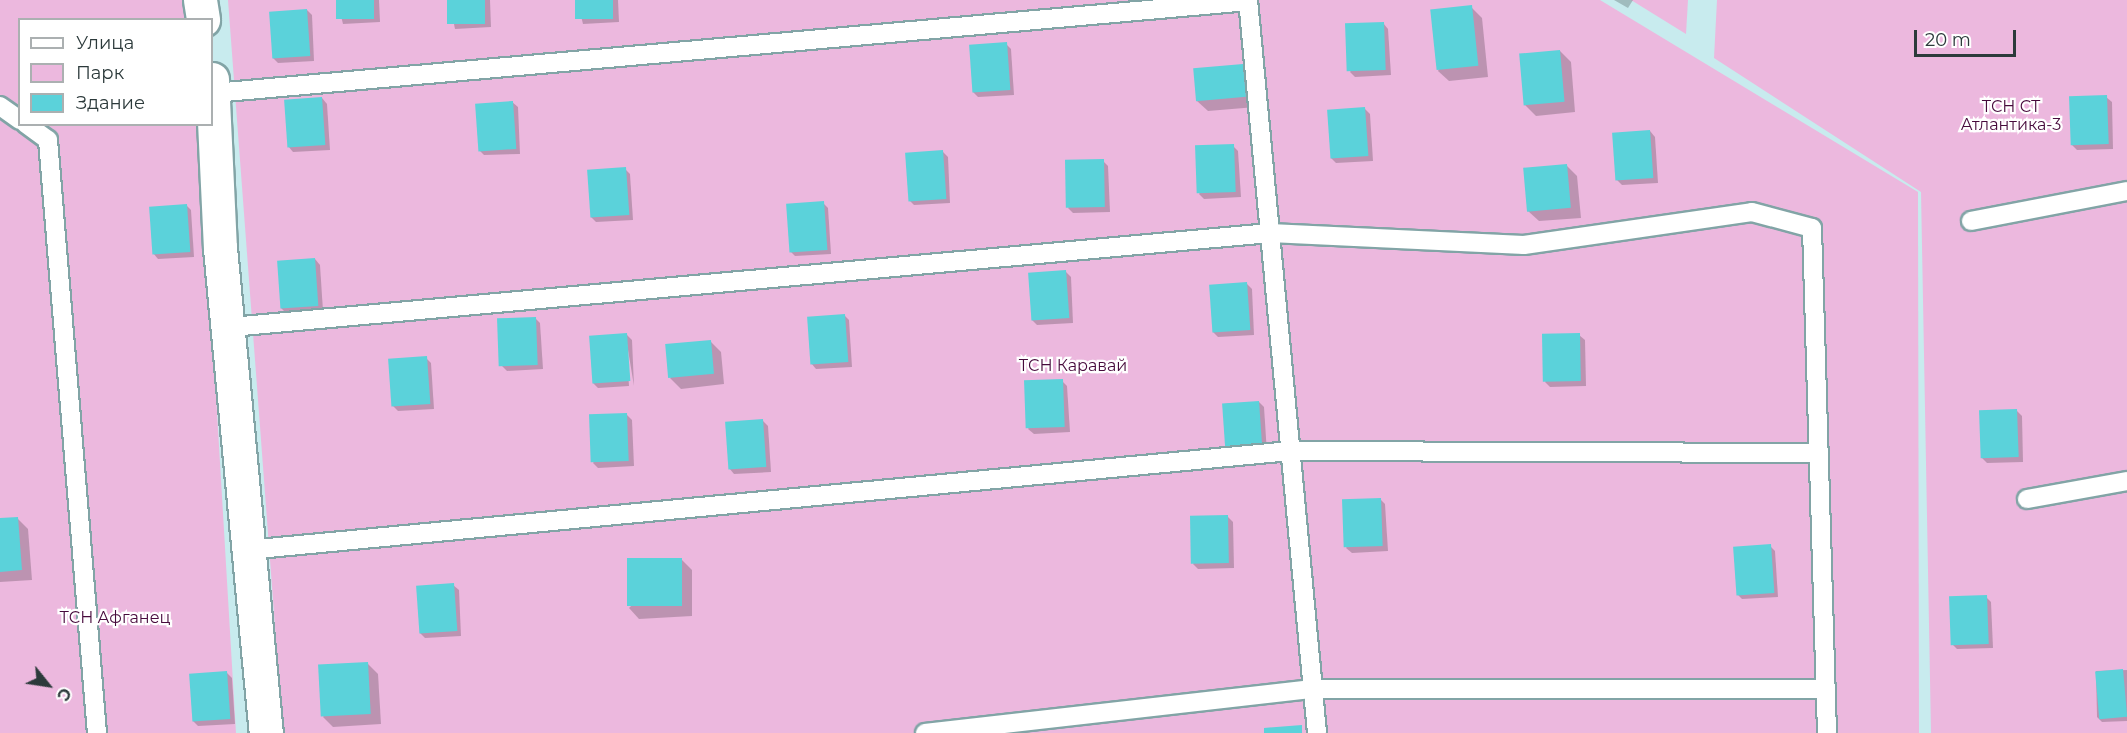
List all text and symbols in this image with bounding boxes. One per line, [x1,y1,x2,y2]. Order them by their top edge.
legend [18,18,213,126]
scale bar [1917,18,2019,56]
text: 20 m [1925,29,1971,51]
text: Улица [76,32,134,54]
text: Парк [76,62,124,84]
text: Здание [76,92,145,114]
park label: ТСН СТ Атлантика-3 [1961,97,2061,135]
park label: ТСН Каравай [1019,356,1127,376]
park label: ТСН Афганец [60,608,170,628]
north arrow [18,655,78,715]
text: С [53,684,75,704]

